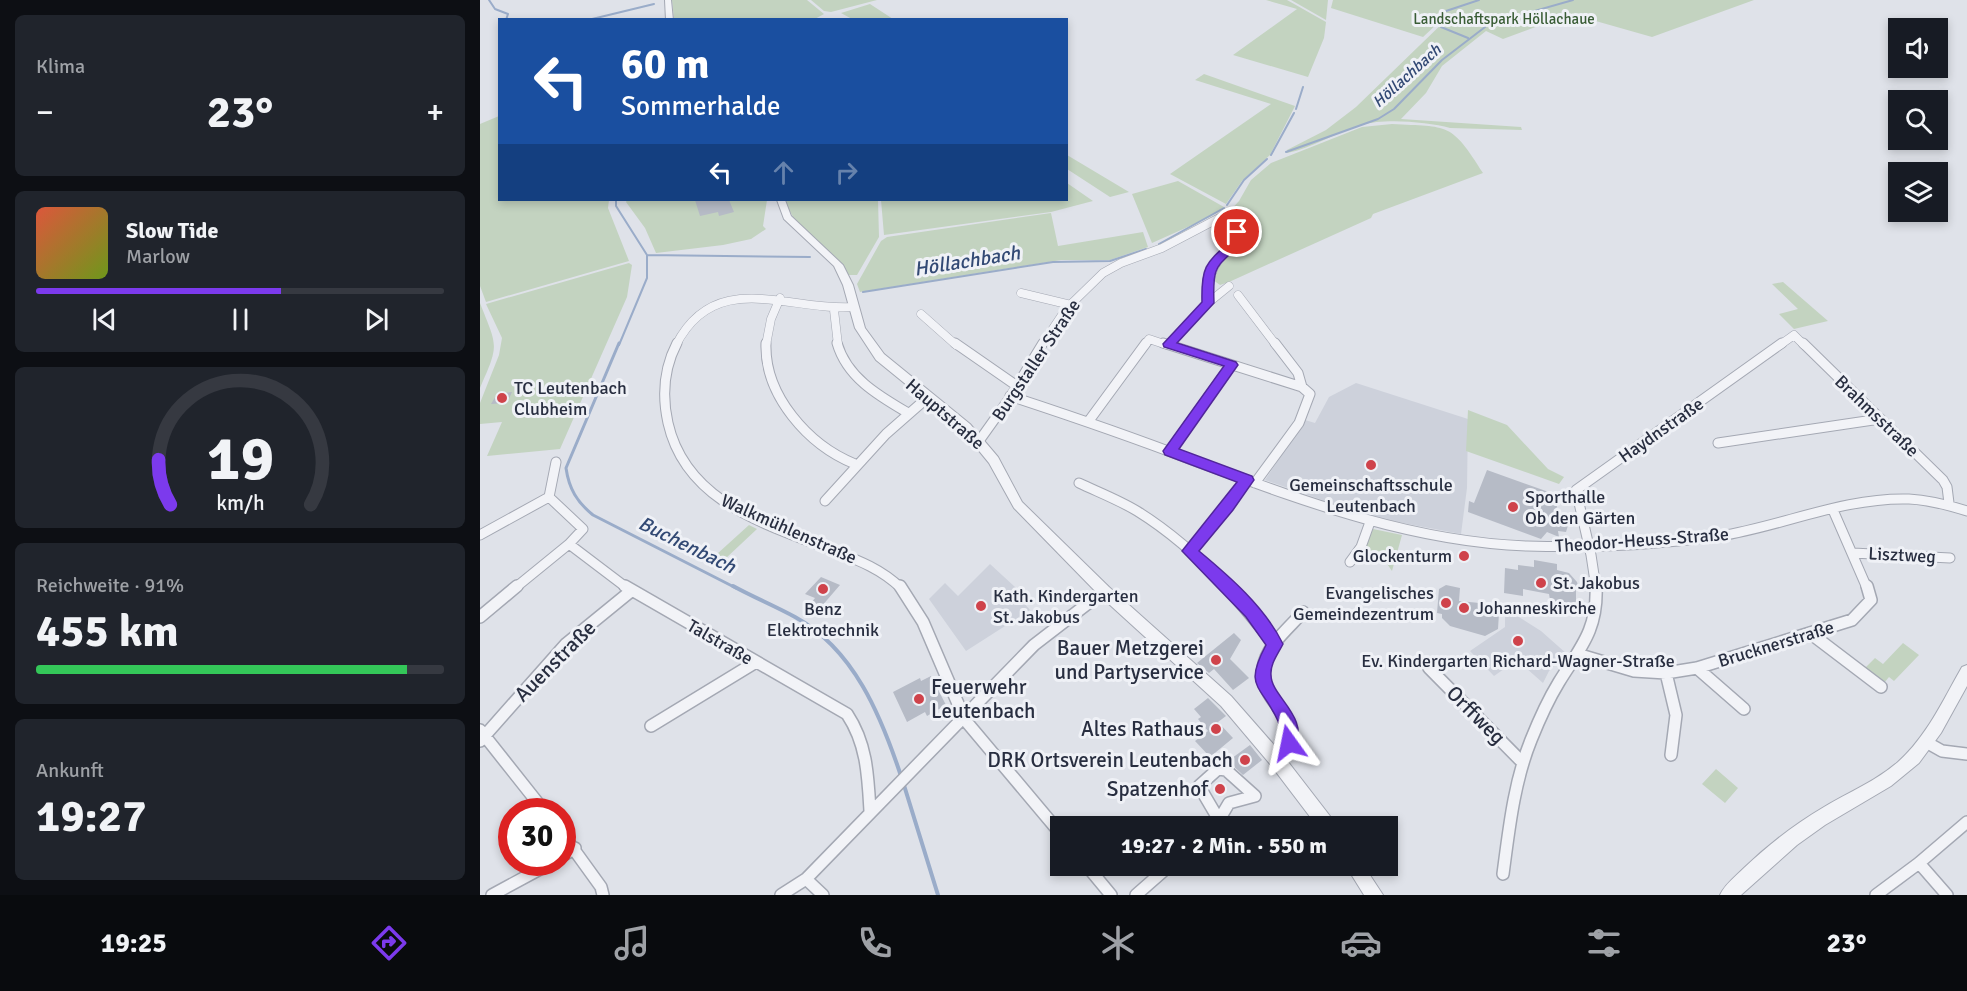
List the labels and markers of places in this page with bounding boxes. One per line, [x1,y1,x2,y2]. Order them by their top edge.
pin [1211,206,1262,257]
place label: TC Leutenbach Clubheim [514,377,627,420]
marker: TC Leutenbach Clubheim [495,391,509,405]
marker: Gemeinschaftsschule Leutenbach [1364,458,1378,472]
place label: Gemeinschaftsschule Leutenbach [1289,474,1453,517]
place label: Sporthalle Ob den Gärten [1525,486,1635,529]
marker: Sporthalle Ob den Gärten [1506,500,1520,514]
place label: Glockenturm [1353,545,1452,567]
marker: Glockenturm [1457,549,1471,563]
place label: St. Jakobus [1553,572,1640,594]
marker: St. Jakobus [1534,576,1548,590]
marker: Benz Elektrotechnik [816,582,830,596]
place label: Evangelisches Gemeindezentrum [1293,582,1434,625]
place label: Kath. Kindergarten St. Jakobus [993,585,1138,628]
marker: Evangelisches Gemeindezentrum [1439,596,1453,610]
place label: Johanneskirche [1476,597,1596,619]
place label: Benz Elektrotechnik [767,598,879,641]
marker: Kath. Kindergarten St. Jakobus [974,599,988,613]
marker: Johanneskirche [1457,601,1471,615]
marker: Ev. Kindergarten Richard-Wagner-Straße [1511,634,1525,648]
place label: Bauer Metzgerei und Partyservice [1054,635,1204,685]
place label: Ev. Kindergarten Richard-Wagner-Straße [1361,650,1675,672]
marker: Bauer Metzgerei und Partyservice [1209,653,1223,667]
place label: Feuerwehr Leutenbach [931,674,1036,724]
marker: Feuerwehr Leutenbach [912,692,926,706]
place label: Altes Rathaus [1081,716,1204,742]
marker: Altes Rathaus [1209,722,1223,736]
place label: DRK Ortsverein Leutenbach [987,747,1233,773]
marker: DRK Ortsverein Leutenbach [1238,753,1252,767]
place label: Spatzenhof [1107,776,1209,802]
marker: Spatzenhof [1213,782,1227,796]

